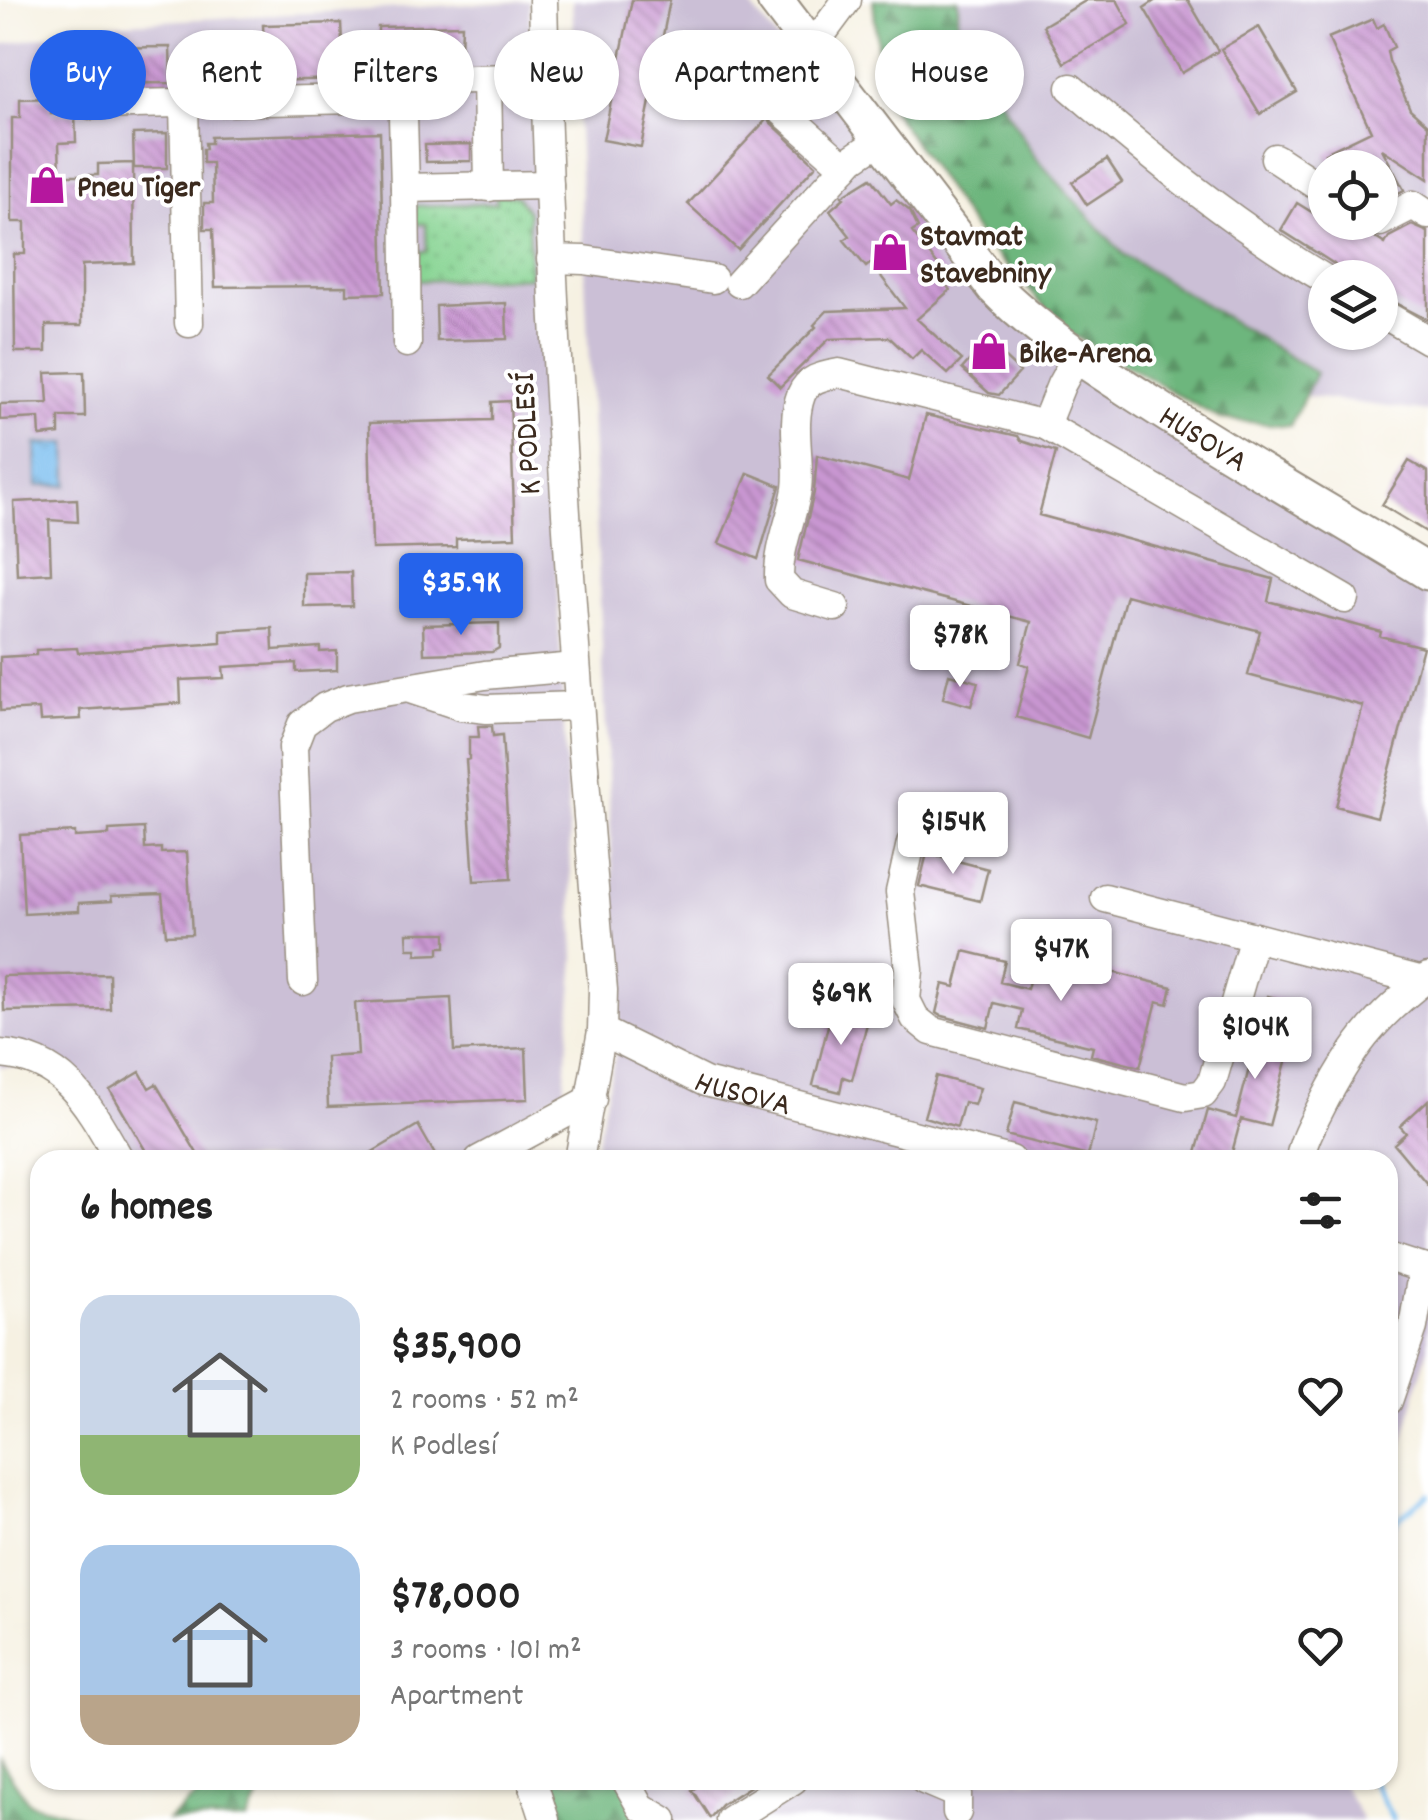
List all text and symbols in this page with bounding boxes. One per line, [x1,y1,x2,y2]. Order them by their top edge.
chip: Buy [30,30,146,120]
chip: Rent [166,30,297,120]
chip: Filters [317,30,474,120]
chip: New [494,30,619,120]
chip: Apartment [639,30,855,120]
chip: House [875,30,1024,120]
map controls [1308,150,1398,350]
button: locate [1308,150,1398,240]
shop icon: Pneu Tiger [26,164,68,206]
place label: Pneu Tiger [77,167,201,213]
place label: Stavmat Stavebniny [920,216,1052,299]
shop icon: Stavmat Stavebniny [869,231,911,273]
button: layers [1308,260,1398,350]
shop icon: Bike-Arena [968,330,1010,372]
place label: Bike-Arena [1019,333,1152,379]
street label: K PODLESÍ [504,370,556,496]
street label: HUSOVA [1148,396,1255,487]
pin: $35.9K [380,553,542,638]
text: $35.9K [421,562,501,608]
pin: $78K [901,605,1019,690]
text: $78K [932,614,988,660]
pin: $154K [883,792,1023,877]
text: $154K [920,801,986,847]
pin: $47K [1002,919,1120,1004]
text: $47K [1033,928,1089,974]
pin: $69K [782,963,900,1048]
text: $69K [810,972,872,1018]
pin: $104K [1185,997,1325,1082]
text: $104K [1221,1006,1289,1052]
street label: HUSOVA [685,1062,795,1131]
text: 6 homes [80,1180,213,1240]
icon: filters [1293,1183,1348,1238]
text: $35,900 [390,1319,522,1379]
icon: home [160,1335,280,1455]
icon: heart [1293,1368,1348,1423]
text: 2 rooms · 52 m² [390,1379,579,1425]
text: K Podlesí [390,1425,497,1471]
text: $78,000 [390,1569,521,1629]
icon: home [160,1585,280,1705]
icon: heart [1293,1618,1348,1673]
text: 3 rooms · 101 m² [390,1629,582,1675]
text: Apartment [390,1675,524,1721]

